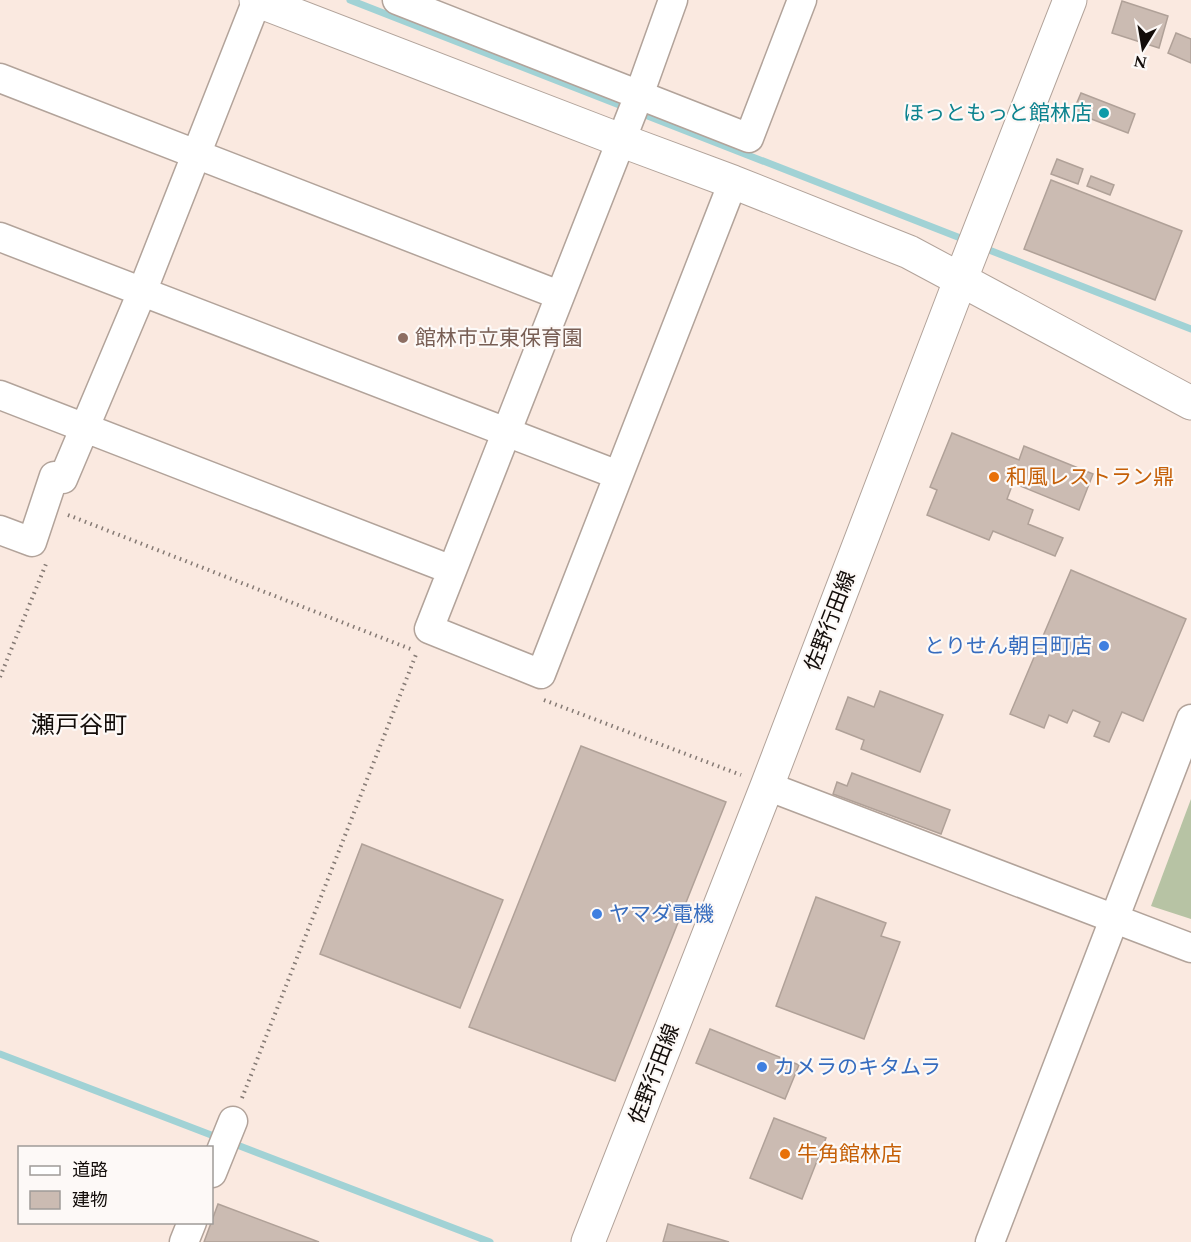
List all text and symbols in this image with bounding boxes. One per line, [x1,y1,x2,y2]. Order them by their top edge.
north arrow [1113,18,1173,78]
text: N [1132,49,1149,75]
place label: ほっともっと館林店 [903,98,1092,130]
marker: ほっともっと館林店 [1097,106,1111,120]
place label: 館林市立東保育園 [415,323,583,355]
marker: 館林市立東保育園 [396,331,410,345]
place label: 和風レストラン鼎 [1006,462,1174,494]
marker: 和風レストラン鼎 [987,470,1001,484]
street label: 佐野行田線 [797,567,865,676]
place label: とりせん朝日町店 [924,631,1092,663]
marker: とりせん朝日町店 [1097,639,1111,653]
district label: 瀬戸谷町 [31,708,127,744]
place label: ヤマダ電機 [609,899,714,931]
marker: ヤマダ電機 [590,907,604,921]
street label: 佐野行田線 [621,1020,689,1129]
place label: カメラのキタムラ [774,1052,941,1084]
marker: カメラのキタムラ [755,1060,769,1074]
place label: 牛角館林店 [797,1139,902,1171]
legend [18,1146,213,1224]
marker: 牛角館林店 [778,1147,792,1161]
text: 道路 [72,1157,108,1184]
text: 建物 [72,1187,108,1214]

